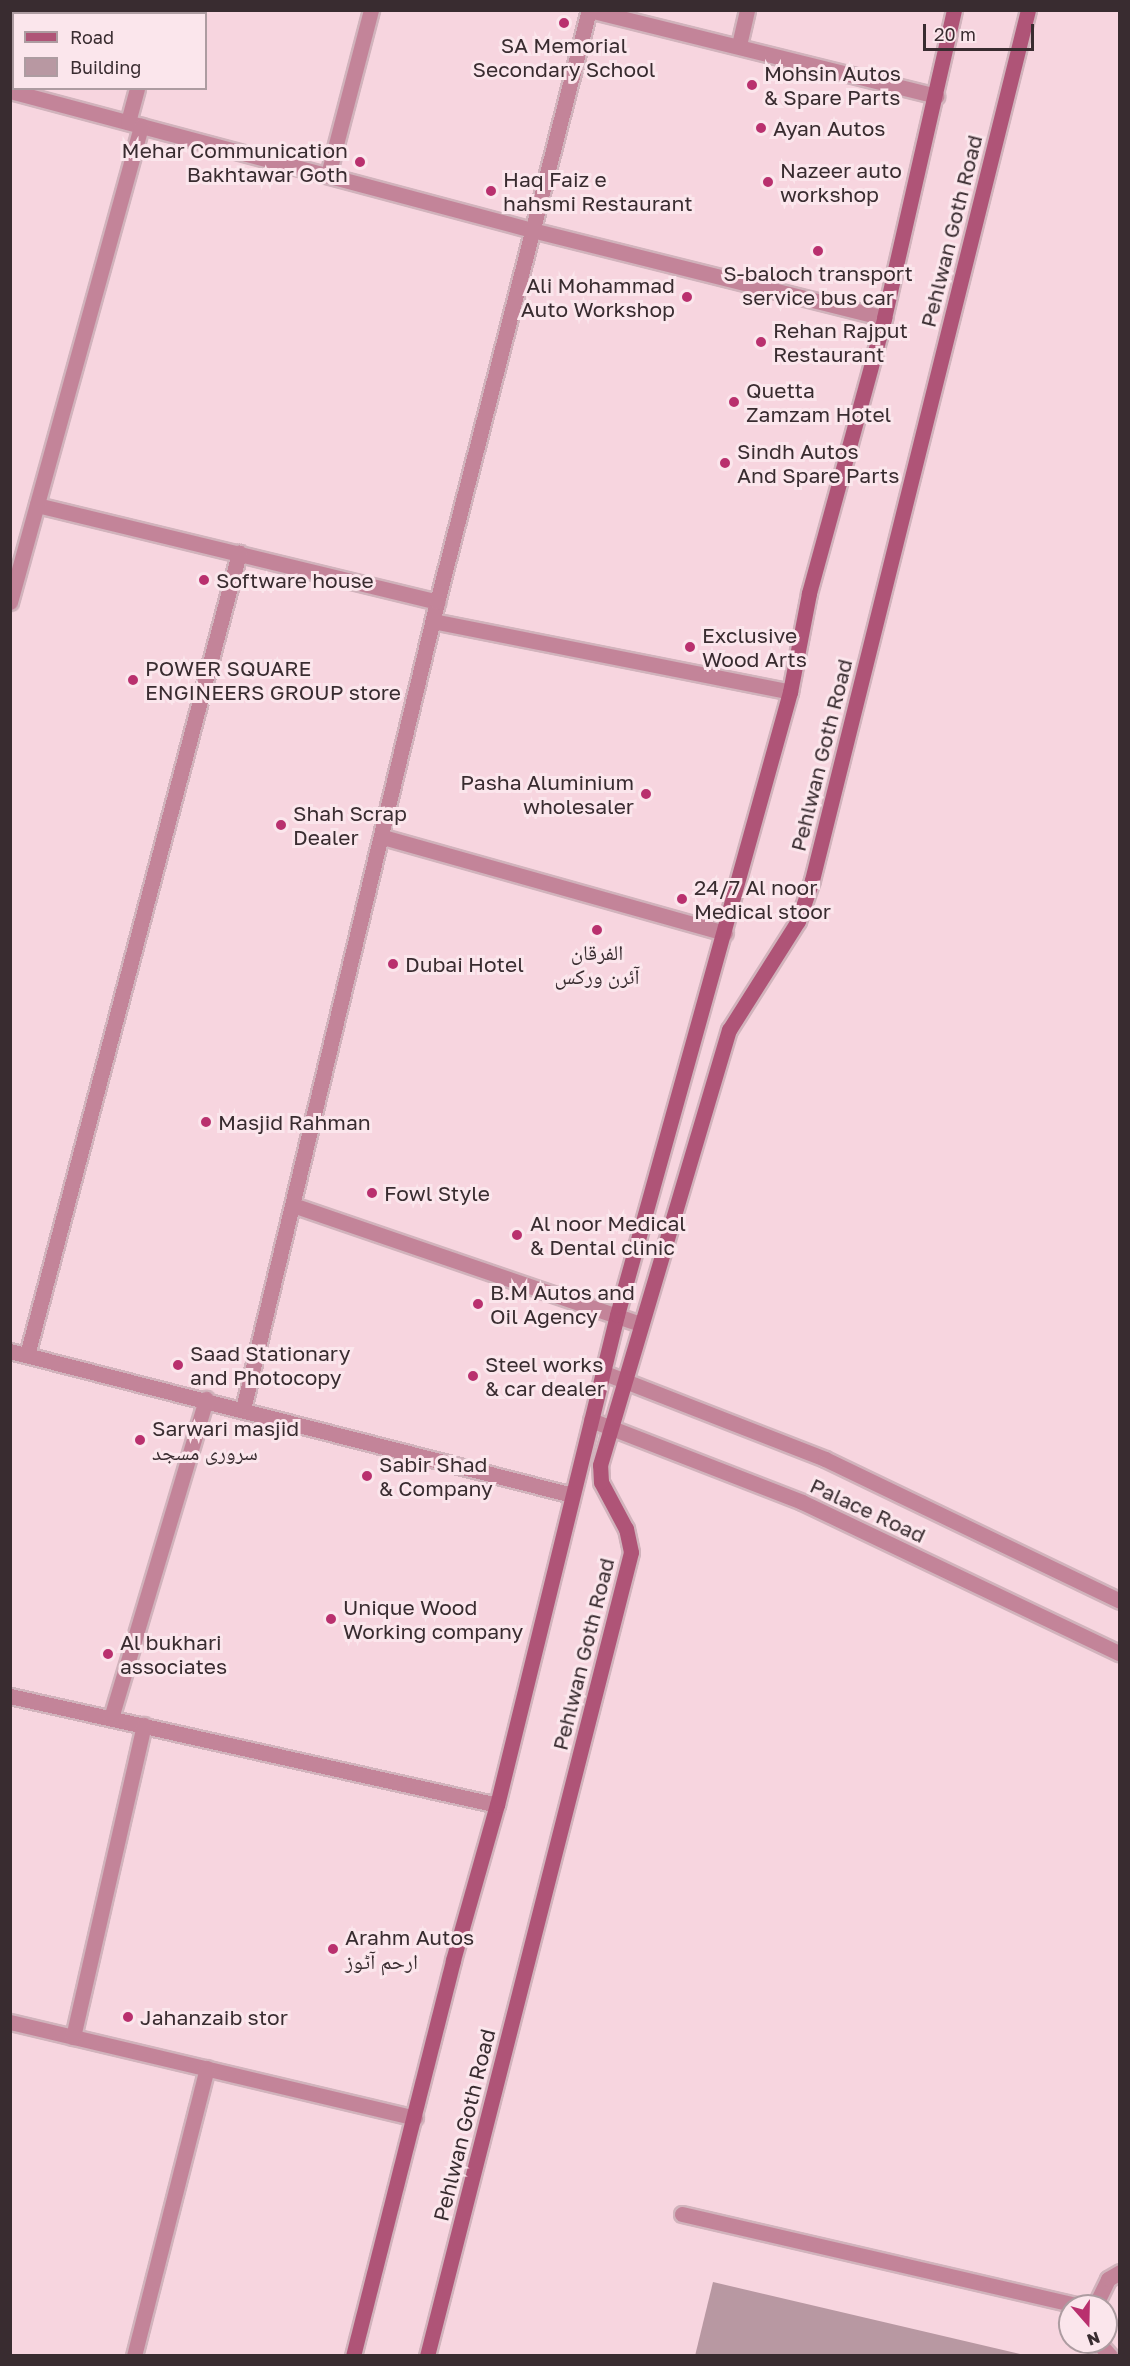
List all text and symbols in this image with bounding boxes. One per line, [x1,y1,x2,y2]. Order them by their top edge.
legend [12,12,207,90]
scale bar [926,12,1037,50]
marker: SA Memorial Secondary School [557,16,571,30]
text: 20 m [934,23,976,45]
text: Road [70,26,114,48]
place label: SA Memorial Secondary School [473,32,655,82]
text: Building [70,56,141,78]
place label: Mohsin Autos & Spare Parts [764,60,901,110]
marker: Mohsin Autos & Spare Parts [745,78,759,92]
place label: Ayan Autos [773,115,885,141]
marker: Ayan Autos [754,121,768,135]
street label: Pehlwan Goth Road [915,132,987,330]
place label: Mehar Communication Bakhtawar Goth [122,137,348,187]
marker: Mehar Communication Bakhtawar Goth [353,155,367,169]
place label: Nazeer auto workshop [780,157,902,207]
place label: Haq Faiz e hahsmi Restaurant [503,166,693,216]
marker: Nazeer auto workshop [761,175,775,189]
marker: Haq Faiz e hahsmi Restaurant [484,184,498,198]
marker: S-baloch transport service bus car [811,244,825,258]
place label: S-baloch transport service bus car [723,260,913,310]
place label: Ali Mohammad Auto Workshop [521,272,675,322]
marker: Ali Mohammad Auto Workshop [680,290,694,304]
place label: Rehan Rajput Restaurant [773,317,908,367]
marker: Rehan Rajput Restaurant [754,335,768,349]
place label: Quetta Zamzam Hotel [746,377,891,427]
marker: Quetta Zamzam Hotel [727,395,741,409]
place label: Sindh Autos And Spare Parts [737,438,899,488]
marker: Sindh Autos And Spare Parts [718,456,732,470]
place label: Software house [216,567,374,593]
marker: Software house [197,573,211,587]
place label: Exclusive Wood Arts [702,622,807,672]
marker: Exclusive Wood Arts [683,640,697,654]
place label: POWER SQUARE ENGINEERS GROUP store [145,655,401,705]
street label: Pehlwan Goth Road [785,656,857,854]
marker: POWER SQUARE ENGINEERS GROUP store [126,673,140,687]
place label: Pasha Aluminium wholesaler [460,769,634,819]
marker: Pasha Aluminium wholesaler [639,787,653,801]
place label: Shah Scrap Dealer [293,800,407,850]
marker: Shah Scrap Dealer [274,818,288,832]
place label: 24/7 Al noor Medical stoor [694,874,831,924]
marker: 24/7 Al noor Medical stoor [675,892,689,906]
marker: الفرقان آئرن ورکس [590,923,604,937]
place label: الفرقان آئرن ورکس [555,939,639,989]
place label: Dubai Hotel [405,951,524,977]
marker: Dubai Hotel [386,957,400,971]
place label: Masjid Rahman [218,1109,371,1135]
marker: Masjid Rahman [199,1115,213,1129]
place label: Fowl Style [384,1180,490,1206]
marker: Fowl Style [365,1186,379,1200]
place label: Al noor Medical & Dental clinic [530,1210,686,1260]
marker: Al noor Medical & Dental clinic [508,1226,526,1244]
place label: B.M Autos and Oil Agency [490,1279,635,1329]
marker: B.M Autos and Oil Agency [471,1297,485,1311]
place label: Saad Stationary and Photocopy [190,1340,350,1390]
place label: Steel works & car dealer [485,1351,605,1401]
marker: Saad Stationary and Photocopy [171,1358,185,1372]
marker: Steel works & car dealer [466,1369,480,1383]
place label: Sarwari masjid سروری مسجد [152,1415,299,1465]
marker: Sarwari masjid سروری مسجد [133,1433,147,1447]
place label: Sabir Shad & Company [379,1451,493,1501]
marker: Sabir Shad & Company [360,1469,374,1483]
street label: Palace Road [806,1472,930,1548]
street label: Pehlwan Goth Road [547,1555,619,1753]
place label: Unique Wood Working company [343,1594,523,1644]
marker: Unique Wood Working company [324,1612,338,1626]
place label: Al bukhari associates [120,1629,227,1679]
marker: Al bukhari associates [101,1647,115,1661]
place label: Arahm Autos ارحم آٹوز [345,1924,474,1974]
marker: Arahm Autos ارحم آٹوز [326,1942,340,1956]
place label: Jahanzaib stor [140,2004,288,2030]
marker: Jahanzaib stor [121,2010,135,2024]
street label: Pehlwan Goth Road [428,2026,500,2224]
north arrow [1058,2294,1118,2354]
text: N [1084,2328,1103,2351]

